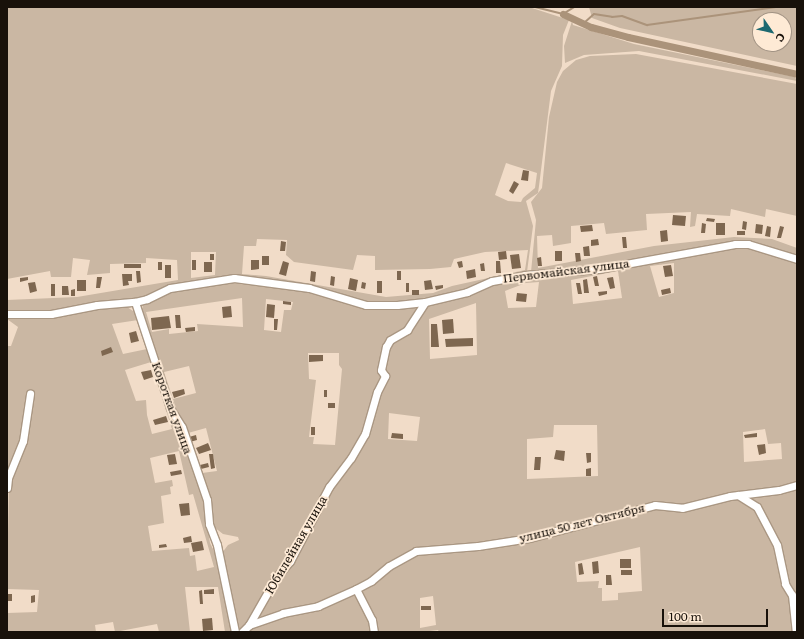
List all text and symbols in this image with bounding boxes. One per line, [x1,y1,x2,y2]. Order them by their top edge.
north arrow [752,12,792,52]
text: С [772,30,790,46]
street label: Первомайская улица [502,256,630,286]
street label: Короткая улица [149,360,195,456]
street label: Юбилейная улица [262,493,330,597]
street label: улица 50 лет Октября [518,500,646,546]
scale bar [664,601,770,627]
text: 100 m [669,607,702,625]

